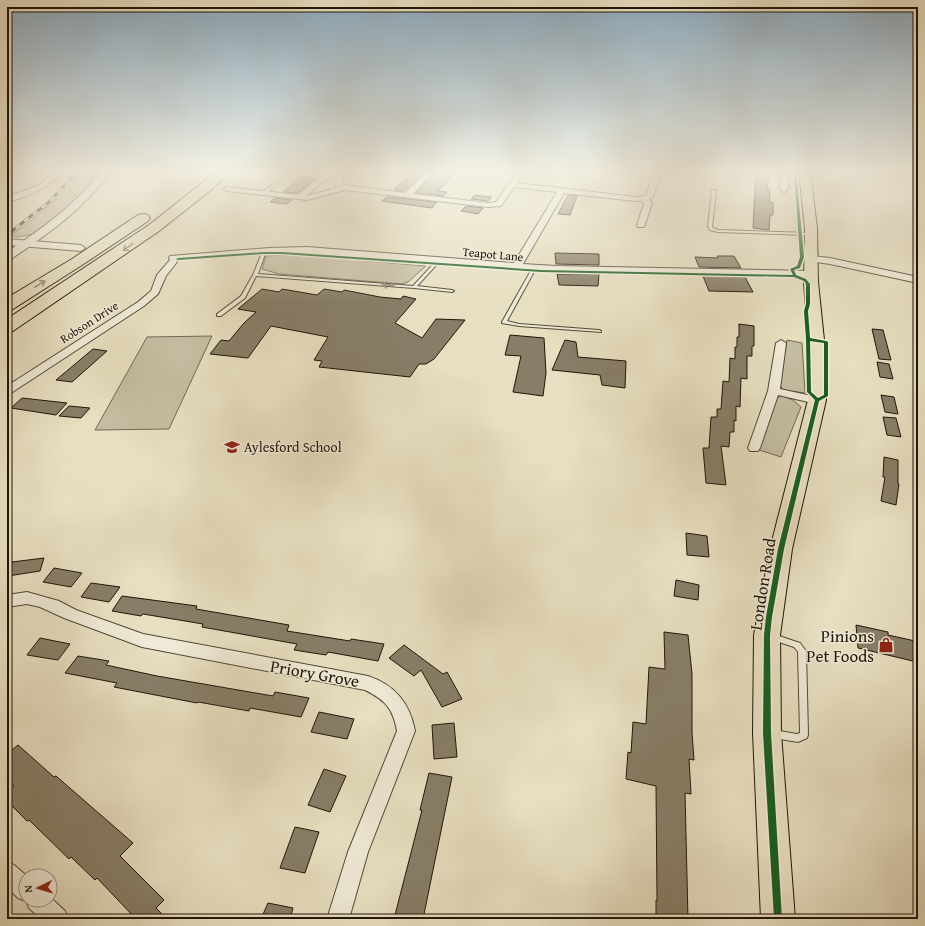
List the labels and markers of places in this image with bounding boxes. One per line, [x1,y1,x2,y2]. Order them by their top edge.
place label: Aylesford School [244,437,342,457]
school or university icon: Aylesford School [223,438,241,456]
place label: Pinions Pet Foods [806,623,874,668]
shop icon: Pinions Pet Foods [877,636,895,654]

